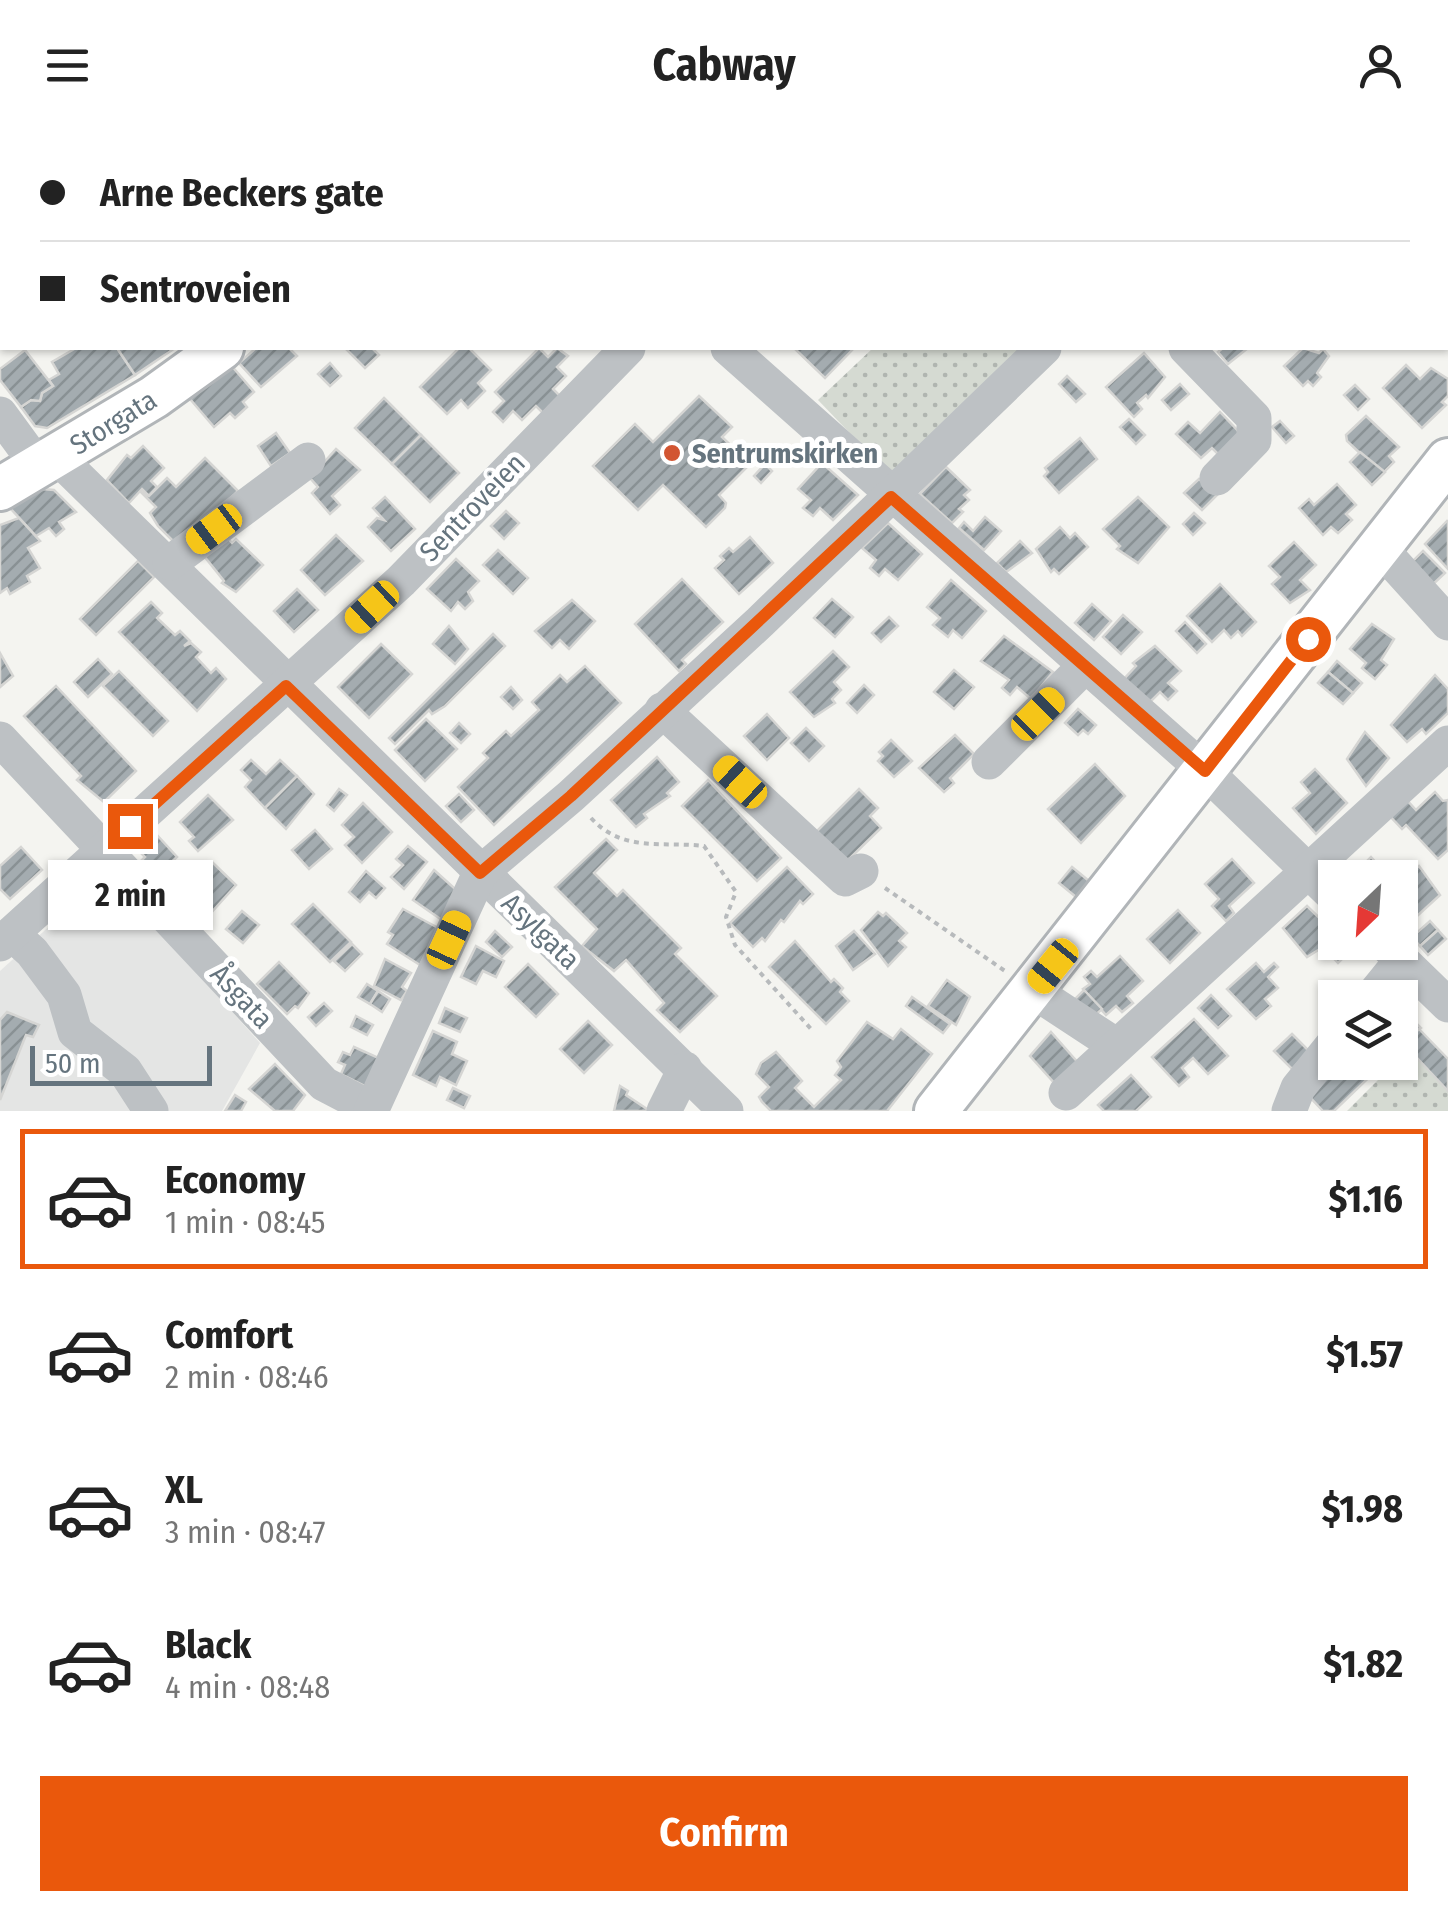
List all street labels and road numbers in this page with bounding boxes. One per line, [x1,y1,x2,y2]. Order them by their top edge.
street label: Storgata [64,383,163,462]
street label: Sentroveien [413,447,532,568]
street label: Asylgata [495,886,586,976]
street label: Åsgata [204,956,281,1035]

